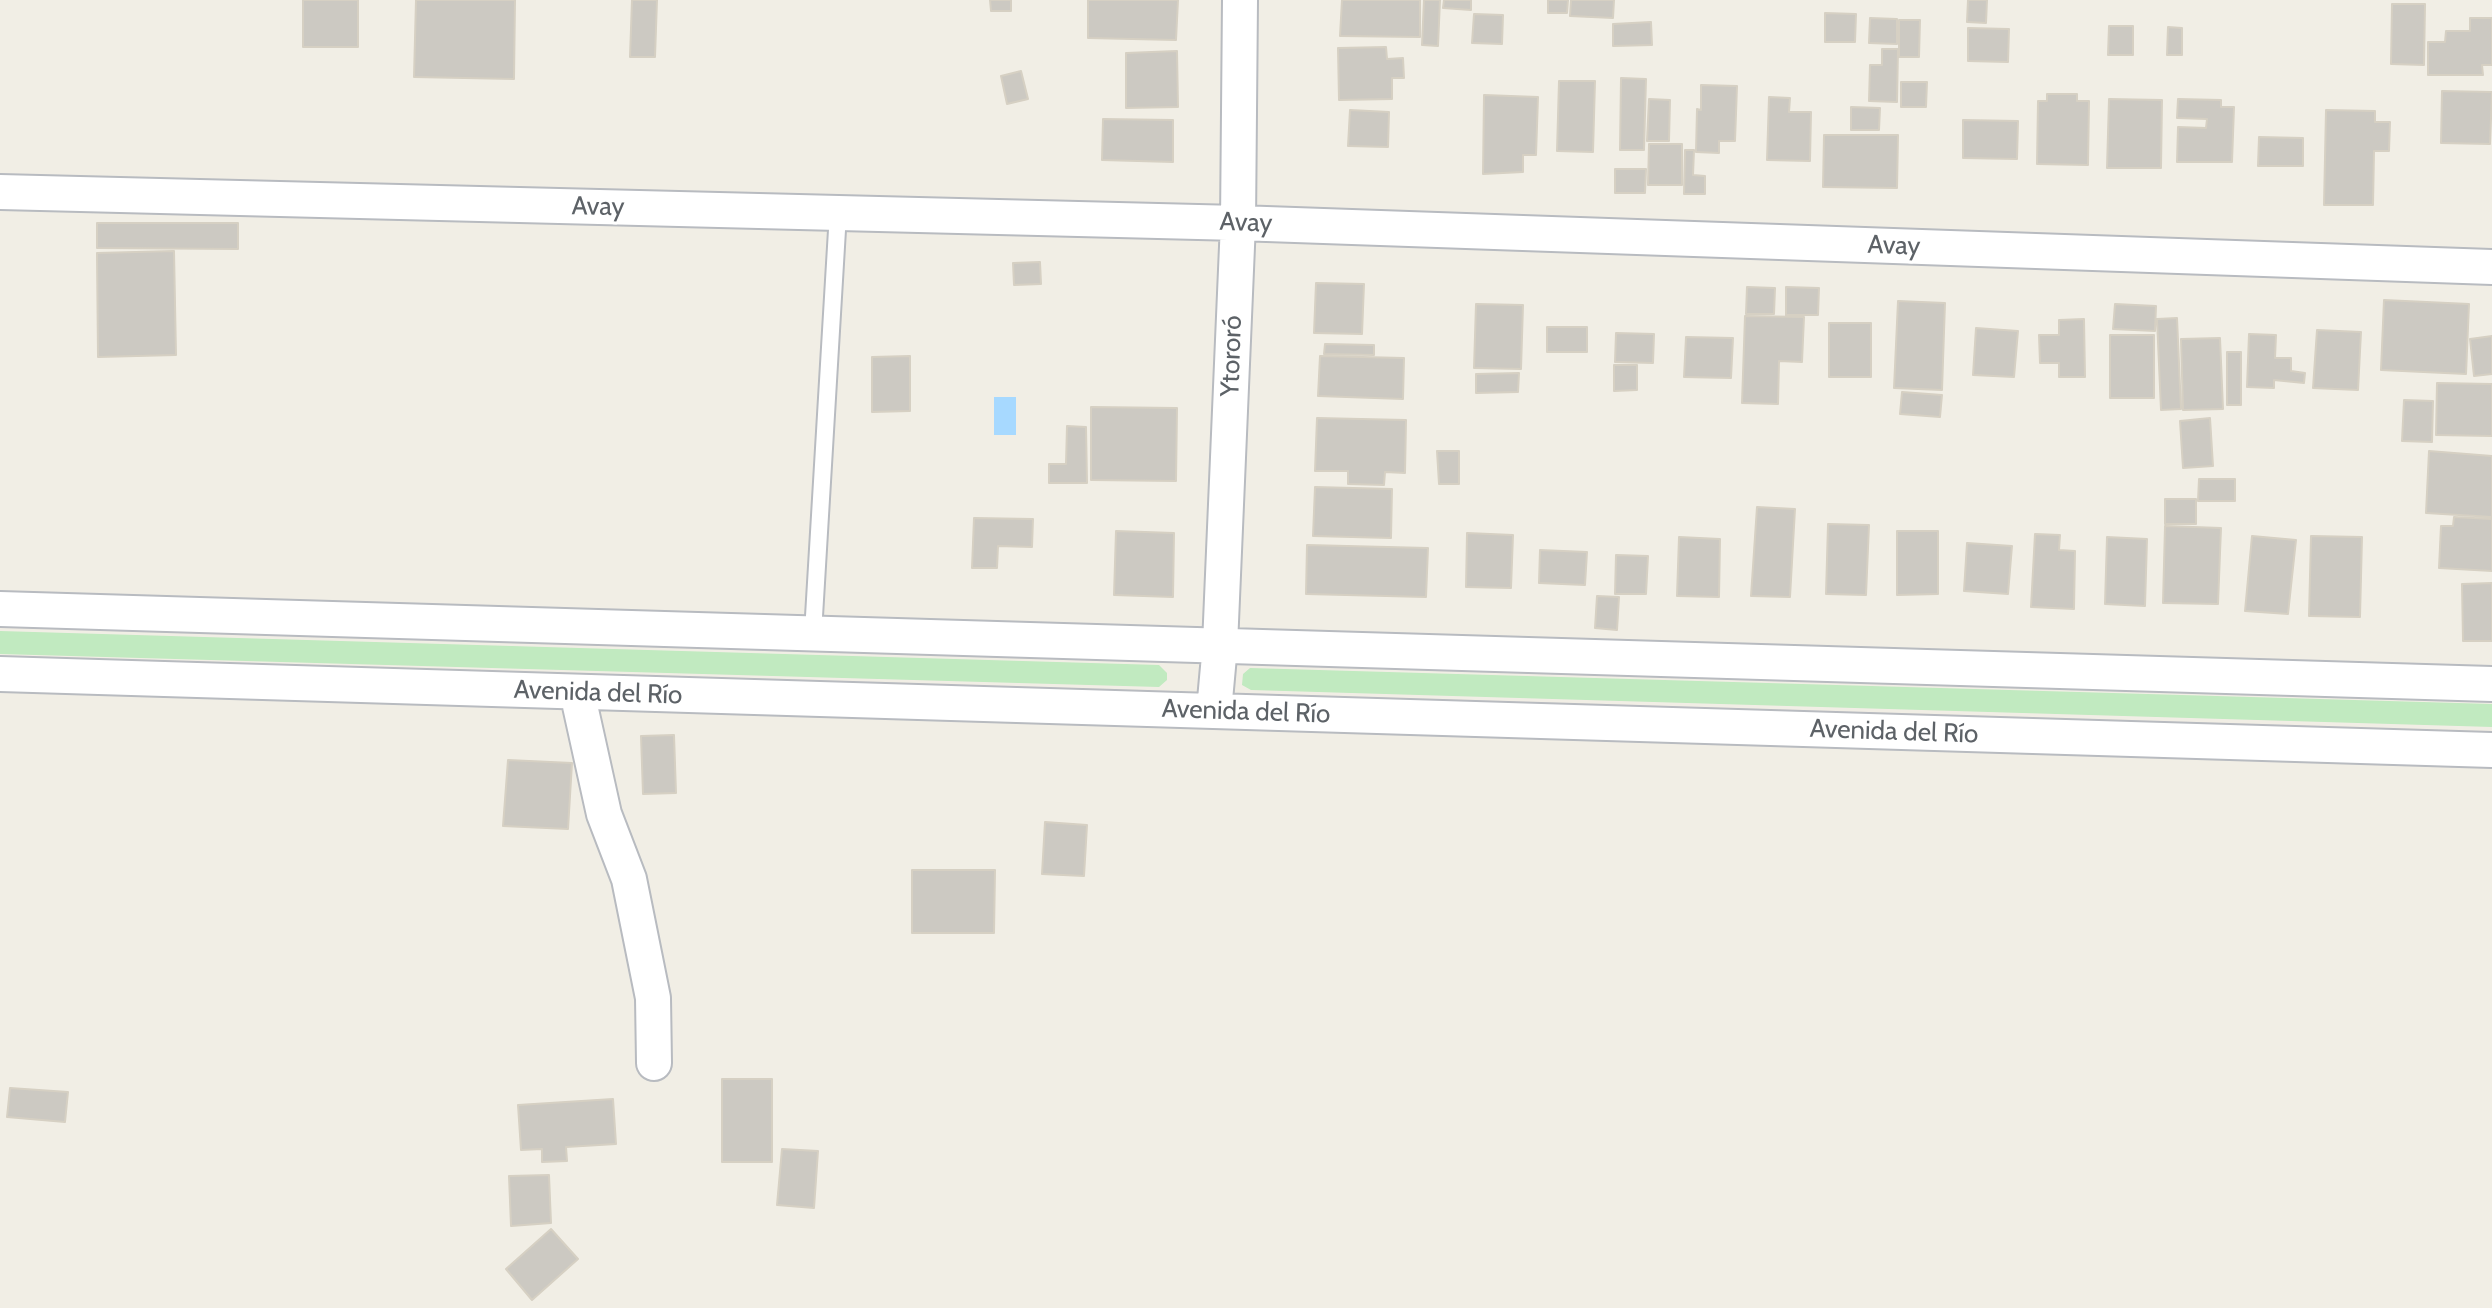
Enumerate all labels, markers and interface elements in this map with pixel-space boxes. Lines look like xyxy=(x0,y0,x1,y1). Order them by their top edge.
street label: Avay xyxy=(571,191,625,223)
street label: Avay xyxy=(1219,206,1273,240)
street label: Avay xyxy=(1867,229,1921,263)
street label: Ytororó xyxy=(1215,315,1249,397)
street label: Avenida del Río xyxy=(513,674,683,712)
street label: Avenida del Río xyxy=(1161,693,1331,731)
street label: Avenida del Río xyxy=(1809,713,1979,751)

